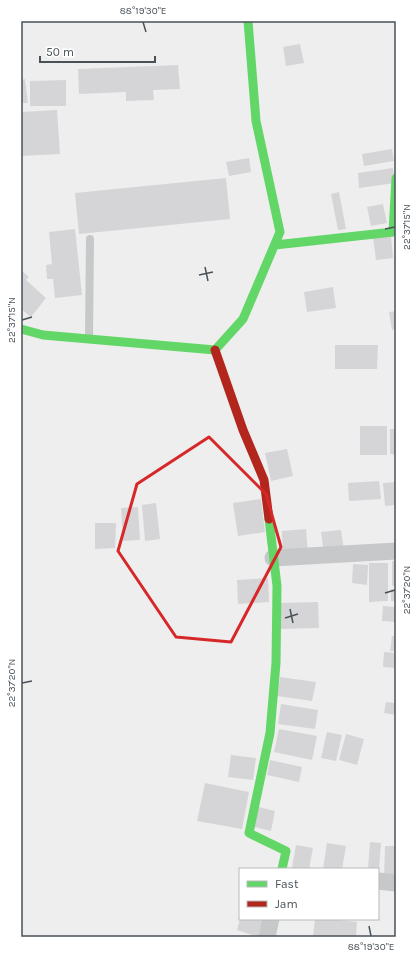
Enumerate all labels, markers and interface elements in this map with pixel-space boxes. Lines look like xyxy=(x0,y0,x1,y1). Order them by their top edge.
text: 88°19'30"E xyxy=(120,5,166,17)
scale bar xyxy=(40,38,155,64)
text: 50 m xyxy=(46,45,74,59)
text: 22°37'15"N xyxy=(401,204,413,250)
text: 22°37'15"N xyxy=(6,297,18,343)
text: 22°37'20"N xyxy=(401,566,413,614)
text: 22°37'20"N xyxy=(6,659,18,707)
legend xyxy=(239,868,379,920)
text: Fast xyxy=(275,877,299,891)
text: Jam xyxy=(275,897,298,911)
text: 88°19'30"E xyxy=(348,941,394,953)

